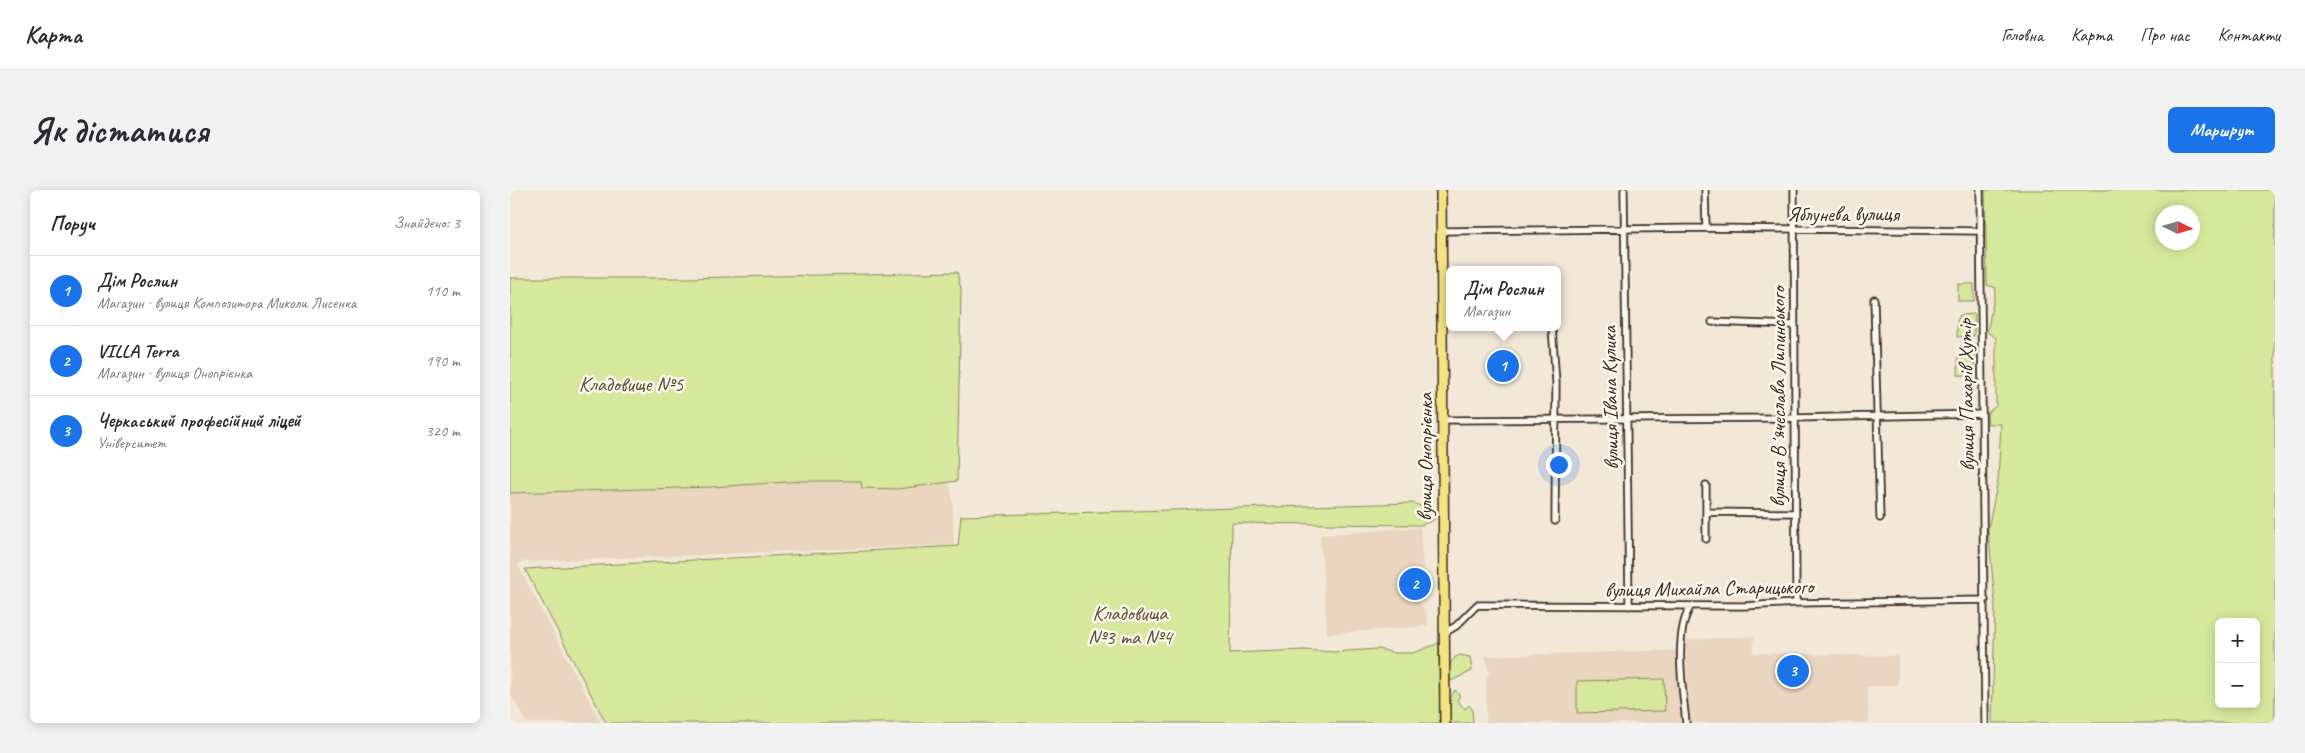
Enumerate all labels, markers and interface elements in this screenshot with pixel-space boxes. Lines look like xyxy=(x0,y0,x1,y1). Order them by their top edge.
text: Карта xyxy=(25,20,82,50)
text: Головна xyxy=(2001,24,2043,46)
text: Карта xyxy=(2071,24,2112,46)
text: Про нас xyxy=(2140,24,2190,46)
text: Контакти xyxy=(2218,24,2280,46)
button: Маршрут xyxy=(2168,107,2275,153)
text: Як дістатися xyxy=(30,108,208,153)
street label: Яблунева вулиця xyxy=(1787,201,1901,227)
north arrow xyxy=(2155,205,2200,250)
text: Поруч xyxy=(50,210,95,236)
text: Знайдено: 3 xyxy=(394,213,460,233)
popup xyxy=(1446,266,1561,331)
text: Дім Рослин xyxy=(97,269,177,293)
text: Дім Рослин xyxy=(1463,277,1544,301)
text: 1 xyxy=(62,281,70,301)
text: 110 m xyxy=(426,281,460,301)
street label: вулиця Вʼячеслава Липинського xyxy=(1765,284,1791,507)
text: Магазин · вулиця Композитора Миколи Лисенка xyxy=(97,293,356,313)
text: Магазин xyxy=(1463,301,1510,321)
street label: вулиця Пахарів Хутір xyxy=(1952,317,1980,472)
street label: вулиця Івана Кулика xyxy=(1596,324,1624,470)
text: VILLA Terra xyxy=(97,339,178,363)
pin: 1 xyxy=(1487,347,1519,385)
text: 2 xyxy=(62,351,70,371)
text: 190 m xyxy=(426,351,460,371)
text: Магазин · вулиця Онопрієнка xyxy=(97,363,252,383)
park label: Кладовище №5 xyxy=(579,371,685,397)
street label: вулиця Онопрієнка xyxy=(1412,391,1438,521)
text: Черкаський професійний ліцей xyxy=(97,409,301,433)
text: 3 xyxy=(62,421,70,441)
text: 320 m xyxy=(426,421,460,441)
text: Університет xyxy=(97,433,166,453)
your location xyxy=(1546,452,1572,478)
pin: 2 xyxy=(1399,565,1431,603)
street label: вулиця Михайла Старицького xyxy=(1604,573,1816,603)
park label: Кладовища №3 та №4 xyxy=(1088,600,1175,650)
map controls xyxy=(2215,618,2260,708)
button: + xyxy=(2215,618,2260,663)
pin: 3 xyxy=(1777,652,1809,690)
button: − xyxy=(2215,663,2260,708)

